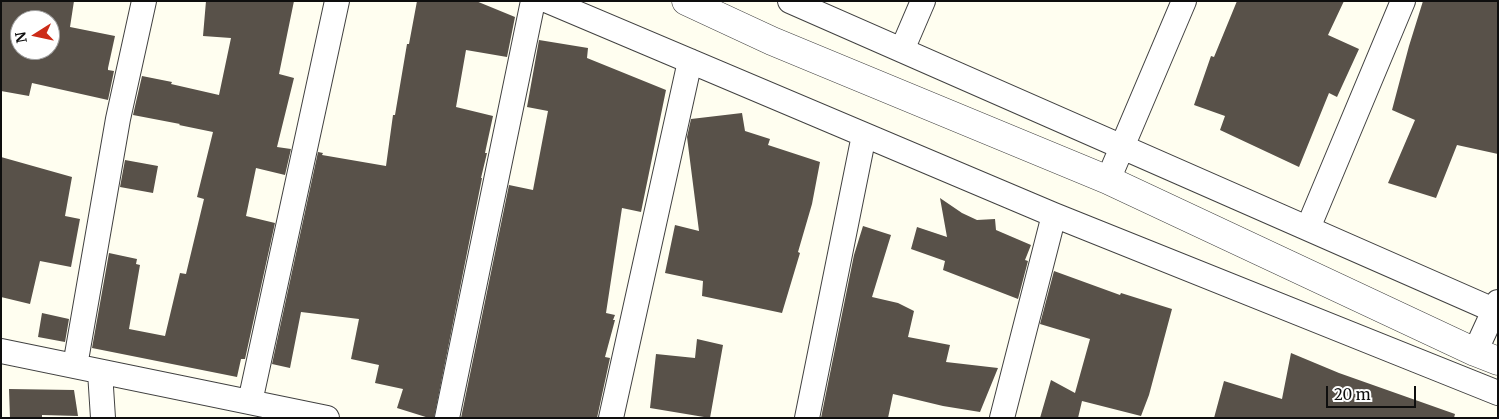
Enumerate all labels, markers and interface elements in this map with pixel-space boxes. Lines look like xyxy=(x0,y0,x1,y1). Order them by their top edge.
north arrow xyxy=(10,10,60,60)
text: N xyxy=(11,30,31,44)
scale bar xyxy=(1329,376,1419,408)
text: 20 m xyxy=(1334,385,1371,404)

